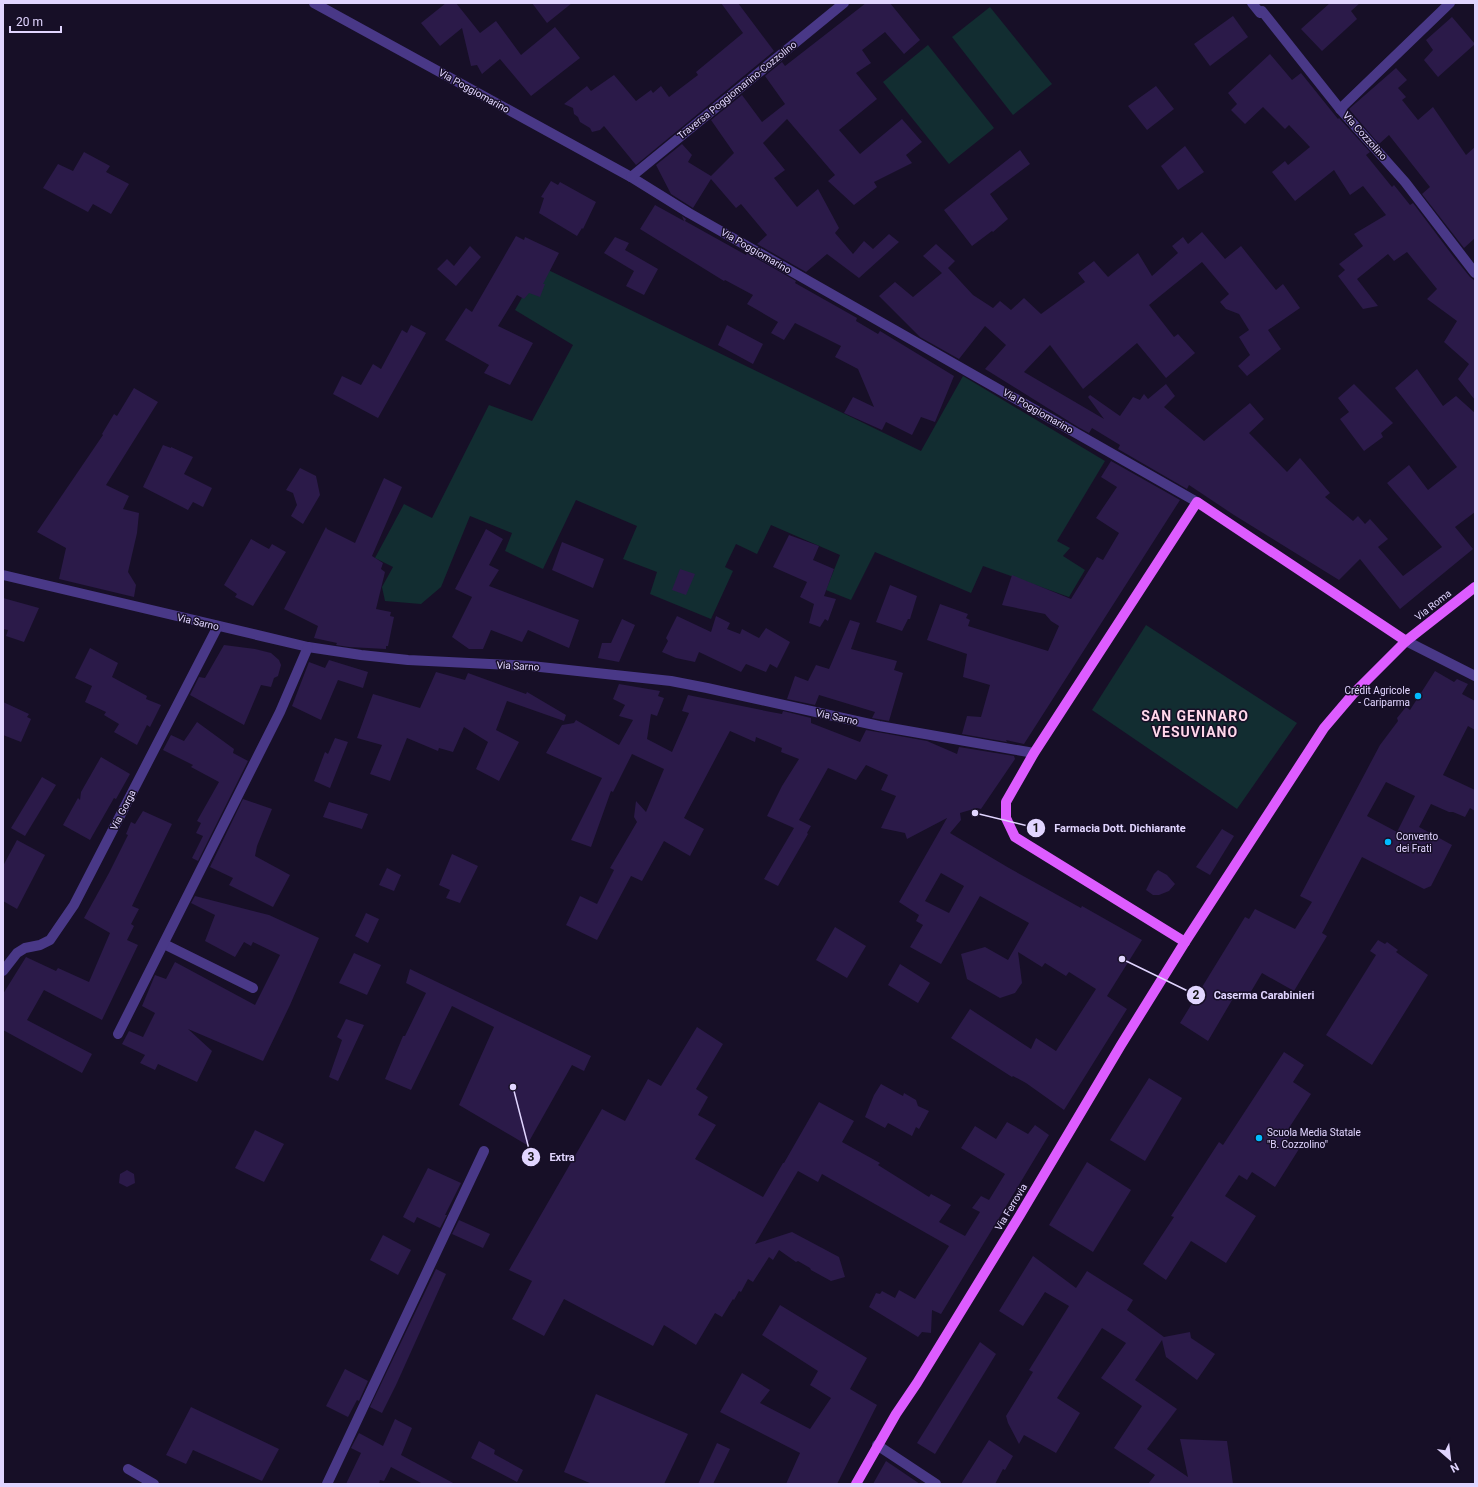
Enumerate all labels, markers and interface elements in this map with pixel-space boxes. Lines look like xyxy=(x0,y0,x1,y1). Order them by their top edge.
scale bar xyxy=(10,8,61,34)
text: 20 m xyxy=(16,15,43,29)
street label: Traversa Poggiomarino-Cozzolino xyxy=(675,38,799,141)
street label: Via Poggiomarino xyxy=(437,67,512,115)
street label: Via Cozzolino xyxy=(1341,110,1390,162)
street label: Via Poggiomarino xyxy=(719,226,793,276)
street label: Via Poggiomarino xyxy=(1001,386,1075,436)
street label: Via Roma xyxy=(1413,587,1453,623)
street label: Via Sarno xyxy=(176,612,220,632)
street label: Via Sarno xyxy=(496,659,540,673)
place label: Crédit Agricole - Cariparma xyxy=(1344,685,1410,708)
marker: Crédit Agricole - Cariparma xyxy=(1413,691,1423,701)
street label: Via Sarno xyxy=(815,707,859,727)
district label: SAN GENNARO VESUVIANO xyxy=(1141,708,1249,740)
street label: Via Gorga xyxy=(108,788,138,832)
callout: Farmacia Dott. Dichiarante xyxy=(1026,816,1193,839)
text: 1 xyxy=(1033,821,1039,835)
text: Farmacia Dott. Dichiarante xyxy=(1054,822,1186,835)
place label: Convento dei Frati xyxy=(1396,831,1439,854)
marker: Convento dei Frati xyxy=(1383,837,1393,847)
callout: Caserma Carabinieri xyxy=(1186,983,1322,1006)
text: 2 xyxy=(1193,988,1200,1002)
text: Caserma Carabinieri xyxy=(1214,989,1314,1002)
place label: Scuola Media Statale "B. Cozzolino" xyxy=(1267,1127,1361,1150)
marker: Scuola Media Statale "B. Cozzolino" xyxy=(1254,1133,1264,1143)
callout: Extra xyxy=(521,1146,583,1169)
text: 3 xyxy=(528,1150,535,1164)
text: Extra xyxy=(549,1151,575,1164)
street label: Via Ferrovia xyxy=(993,1182,1029,1232)
north arrow xyxy=(1430,1439,1470,1479)
text: N xyxy=(1448,1460,1461,1475)

